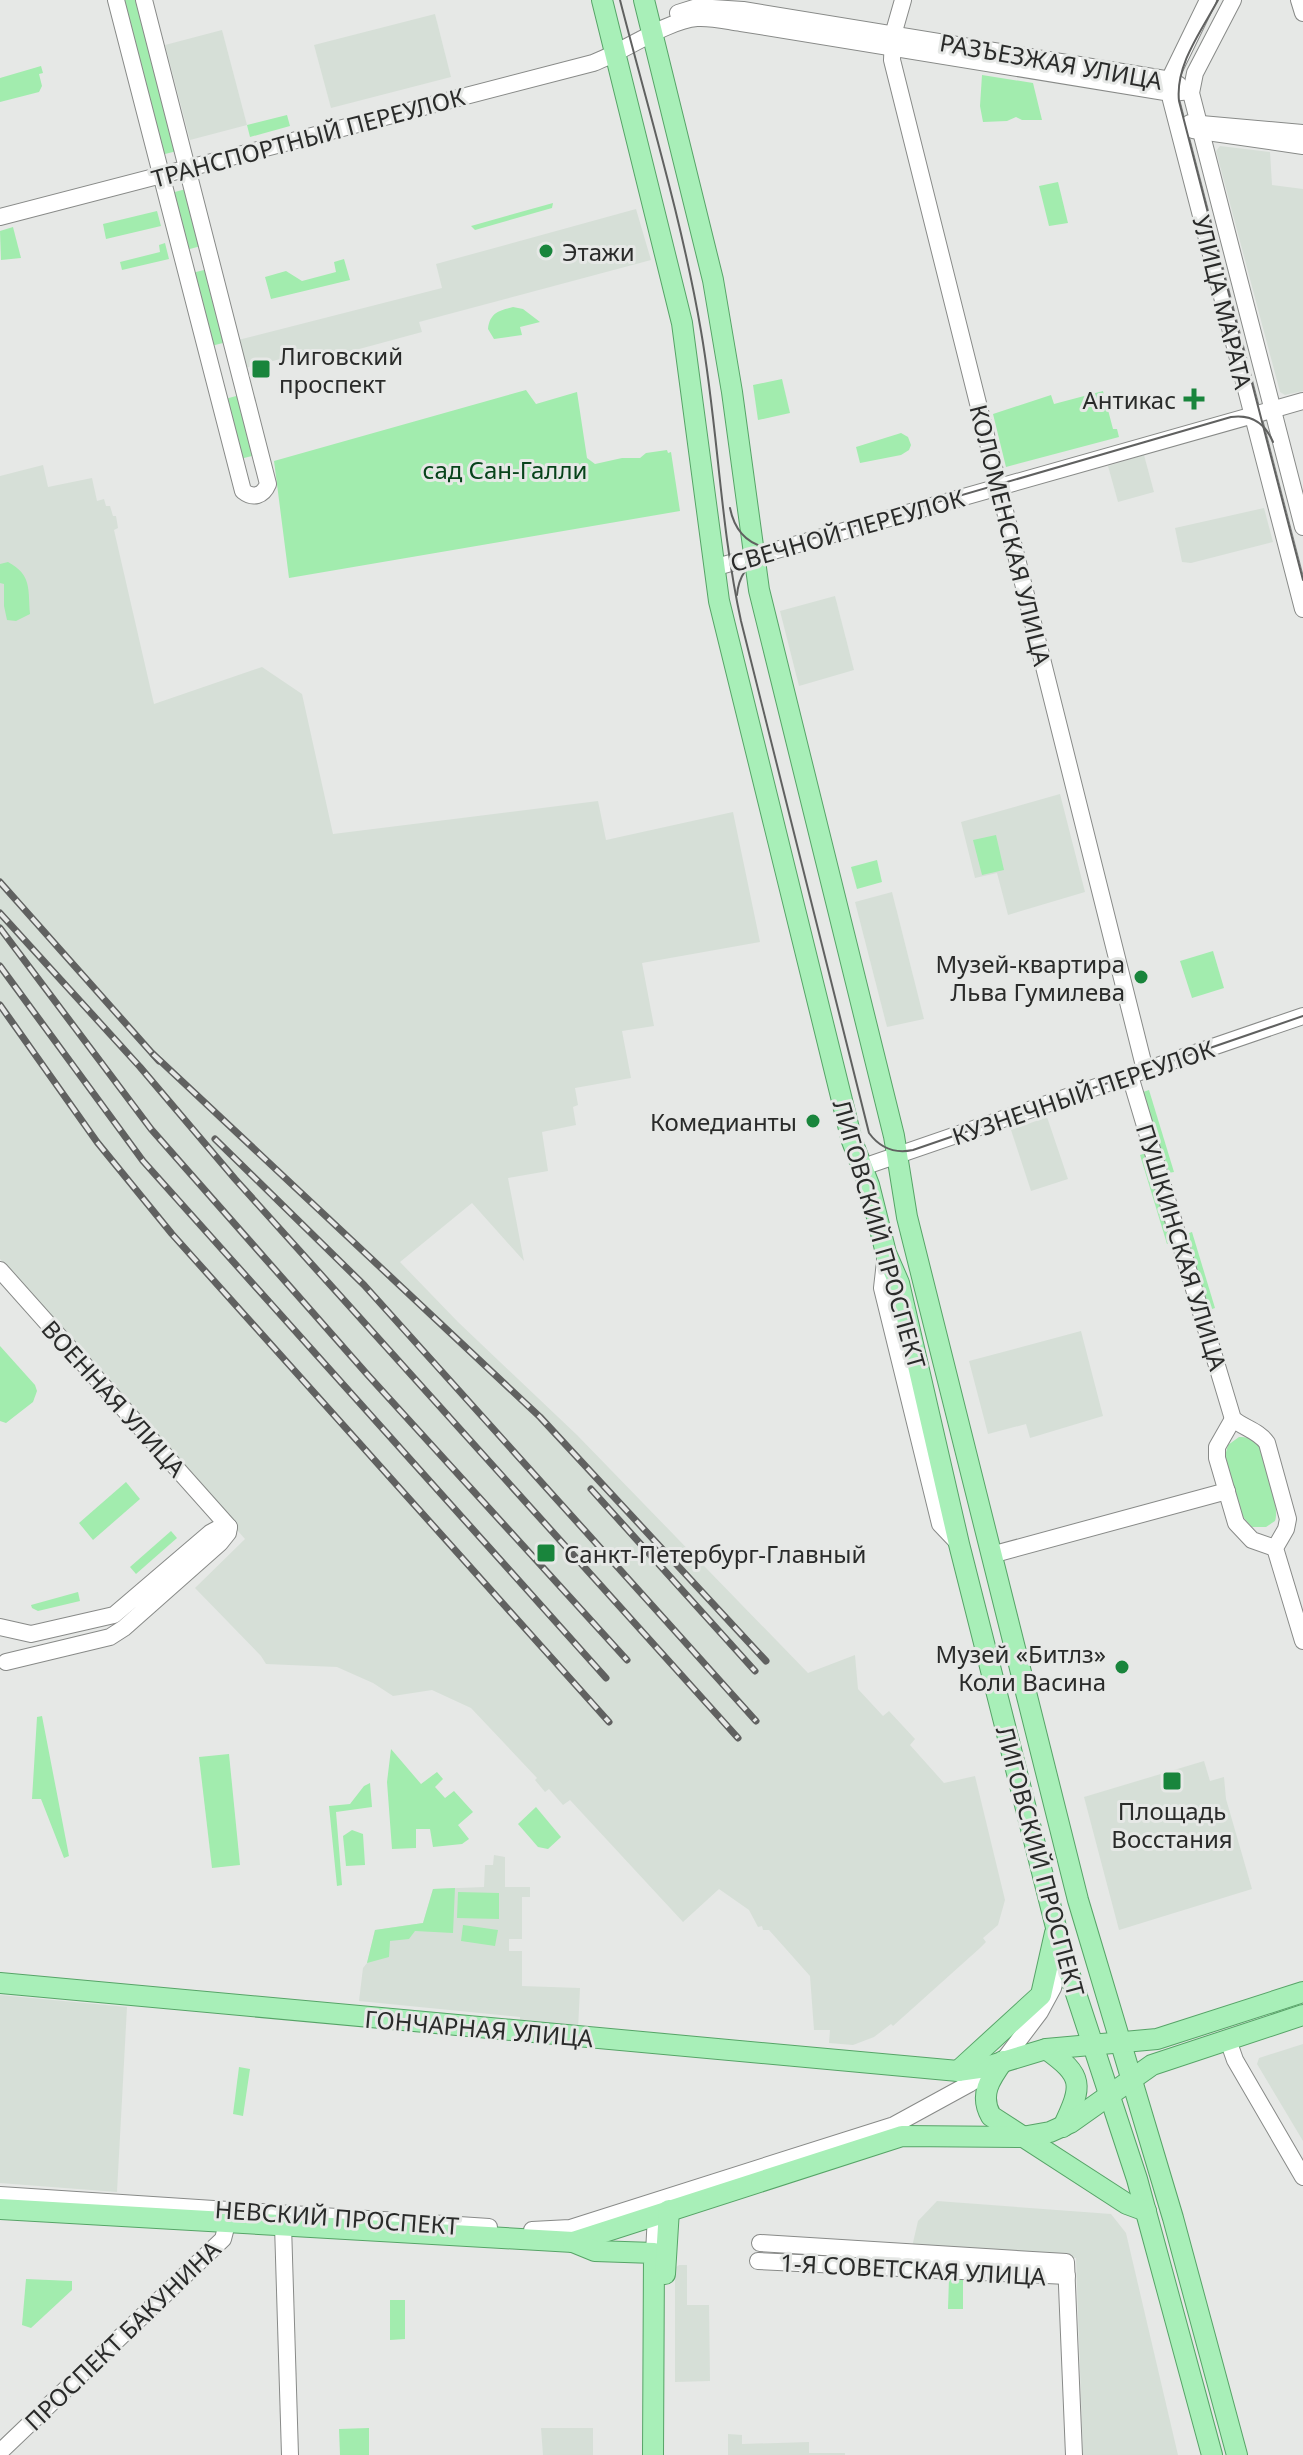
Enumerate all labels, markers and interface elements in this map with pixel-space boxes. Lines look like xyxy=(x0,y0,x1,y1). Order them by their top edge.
street label: РАЗЪЕЗЖАЯ УЛИЦА xyxy=(937,25,1165,97)
street label: ТРАНСПОРТНЫЙ ПЕРЕУЛОК xyxy=(148,79,468,195)
street label: УЛИЦА МАРАТА xyxy=(1185,212,1261,393)
place label: Этажи xyxy=(562,235,635,268)
marker: Этажи xyxy=(537,242,555,260)
place label: Лиговский проспект xyxy=(279,339,403,400)
marker: Лиговский проспект xyxy=(250,358,272,380)
place label: Антикас xyxy=(1082,383,1176,416)
marker: Антикас xyxy=(1183,388,1205,410)
street label: КОЛОМЕНСКАЯ УЛИЦА xyxy=(963,401,1060,670)
park label: сад Сан-Галли xyxy=(423,453,587,486)
street label: СВЕЧНОЙ ПЕРЕУЛОК xyxy=(726,481,968,579)
place label: Музей-квартира Льва Гумилева xyxy=(935,947,1125,1008)
marker: Музей-квартира Льва Гумилева xyxy=(1132,968,1150,986)
street label: КУЗНЕЧНЫЙ ПЕРЕУЛОК xyxy=(948,1032,1218,1152)
street label: ЛИГОВСКИЙ ПРОСПЕКТ xyxy=(826,1096,934,1373)
place label: Комедианты xyxy=(650,1105,797,1138)
marker: Комедианты xyxy=(804,1112,822,1130)
street label: ПУШКИНСКАЯ УЛИЦА xyxy=(1129,1120,1235,1375)
street label: ВОЕННАЯ УЛИЦА xyxy=(35,1313,194,1484)
place label: Санкт-Петербург-Главный xyxy=(564,1537,866,1570)
marker: Санкт-Петербург-Главный xyxy=(535,1542,557,1564)
place label: Музей «Битлз» Коли Васина xyxy=(936,1637,1106,1698)
marker: Музей «Битлз» Коли Васина xyxy=(1113,1658,1131,1676)
street label: ЛИГОВСКИЙ ПРОСПЕКТ xyxy=(989,1722,1093,2000)
marker: Площадь Восстания xyxy=(1161,1770,1183,1792)
place label: Площадь Восстания xyxy=(1111,1794,1233,1855)
street label: ГОНЧАРНАЯ УЛИЦА xyxy=(363,2002,595,2054)
street label: НЕВСКИЙ ПРОСПЕКТ xyxy=(214,2192,461,2242)
street label: ПРОСПЕКТ БАКУНИНА xyxy=(17,2232,228,2437)
street label: 1-Я СОВЕТСКАЯ УЛИЦА xyxy=(779,2246,1047,2292)

